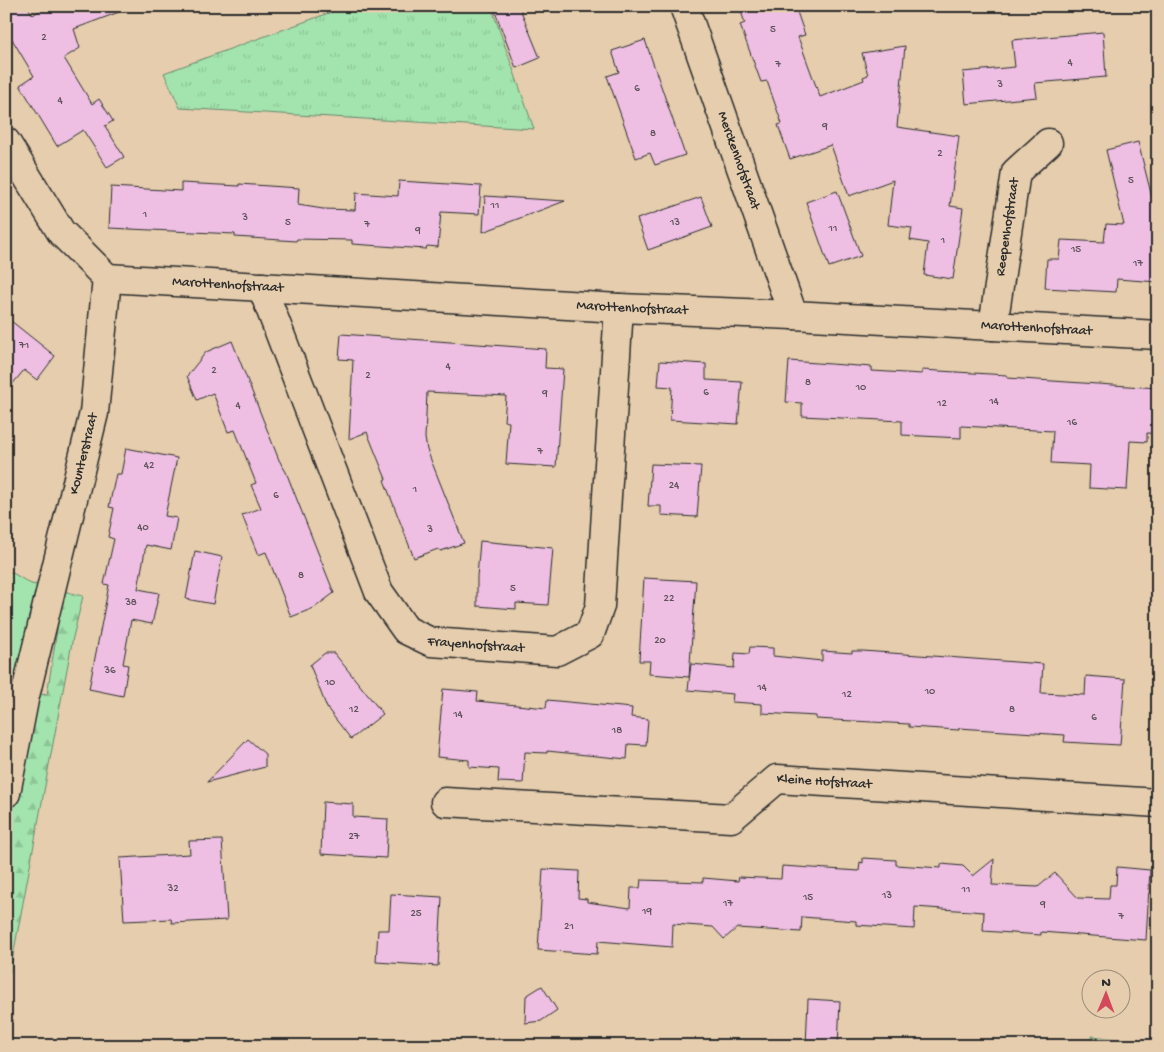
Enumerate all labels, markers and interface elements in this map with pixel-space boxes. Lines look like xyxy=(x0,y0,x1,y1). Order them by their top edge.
house number: 5 xyxy=(770,24,776,36)
house number: 2 xyxy=(41,32,47,44)
house number: 4 xyxy=(1067,57,1073,69)
house number: 7 xyxy=(774,59,781,71)
house number: 3 xyxy=(996,79,1003,91)
house number: 6 xyxy=(634,83,640,95)
house number: 4 xyxy=(57,95,63,107)
street label: Merckenhofstraat xyxy=(713,109,764,213)
house number: 9 xyxy=(821,121,828,133)
house number: 8 xyxy=(650,128,656,140)
house number: 2 xyxy=(937,148,943,160)
house number: 5 xyxy=(1128,175,1134,187)
street label: Reepenhofstraat xyxy=(992,176,1024,277)
house number: 11 xyxy=(490,200,499,212)
house number: 1 xyxy=(142,209,147,221)
house number: 3 xyxy=(241,212,248,224)
house number: 5 xyxy=(285,217,291,229)
house number: 13 xyxy=(669,217,680,229)
house number: 7 xyxy=(363,219,370,231)
house number: 11 xyxy=(828,223,837,235)
house number: 9 xyxy=(414,225,421,237)
house number: 1 xyxy=(940,235,945,247)
house number: 15 xyxy=(1070,244,1081,256)
house number: 17 xyxy=(1132,258,1143,270)
street label: Marottenhofstraat xyxy=(172,273,285,297)
street label: Marottenhofstraat xyxy=(576,297,689,319)
street label: Marottenhofstraat xyxy=(981,317,1094,340)
house number: 71 xyxy=(18,340,29,352)
house number: 4 xyxy=(445,361,451,373)
house number: 2 xyxy=(211,365,217,377)
house number: 2 xyxy=(365,370,371,382)
house number: 8 xyxy=(805,377,811,389)
house number: 10 xyxy=(855,382,866,394)
house number: 6 xyxy=(703,387,709,399)
house number: 9 xyxy=(541,388,548,400)
house number: 14 xyxy=(988,396,1000,408)
house number: 12 xyxy=(936,398,948,410)
house number: 4 xyxy=(235,400,241,412)
street label: Kounterstraat xyxy=(66,410,102,496)
house number: 16 xyxy=(1066,417,1077,429)
house number: 7 xyxy=(536,446,543,458)
house number: 42 xyxy=(144,460,155,472)
house number: 24 xyxy=(669,480,680,492)
house number: 1 xyxy=(412,484,417,496)
house number: 6 xyxy=(273,490,279,502)
house number: 40 xyxy=(137,522,149,534)
house number: 3 xyxy=(426,524,433,536)
house number: 8 xyxy=(298,570,304,582)
house number: 5 xyxy=(510,583,516,595)
house number: 22 xyxy=(664,593,675,605)
house number: 38 xyxy=(124,597,137,609)
street label: Frayenhofstraat xyxy=(426,633,526,657)
house number: 20 xyxy=(654,635,666,647)
house number: 36 xyxy=(103,665,116,677)
house number: 10 xyxy=(324,677,335,689)
house number: 14 xyxy=(756,682,768,694)
house number: 10 xyxy=(924,686,935,698)
house number: 12 xyxy=(841,689,853,701)
house number: 12 xyxy=(348,704,360,716)
house number: 8 xyxy=(1009,704,1015,716)
house number: 14 xyxy=(452,709,464,721)
house number: 6 xyxy=(1091,712,1097,724)
house number: 18 xyxy=(611,725,622,737)
street label: Kleine Hofstraat xyxy=(776,771,873,794)
house number: 27 xyxy=(348,831,360,843)
house number: 32 xyxy=(166,883,179,895)
house number: 11 xyxy=(961,884,970,896)
house number: 13 xyxy=(881,890,892,902)
house number: 15 xyxy=(802,892,813,904)
house number: 17 xyxy=(722,898,733,910)
house number: 9 xyxy=(1039,899,1046,911)
house number: 19 xyxy=(641,906,652,918)
house number: 25 xyxy=(410,908,422,920)
house number: 7 xyxy=(1117,911,1124,923)
house number: 21 xyxy=(564,921,574,933)
north arrow xyxy=(1082,970,1132,1020)
text: N xyxy=(1101,975,1111,992)

